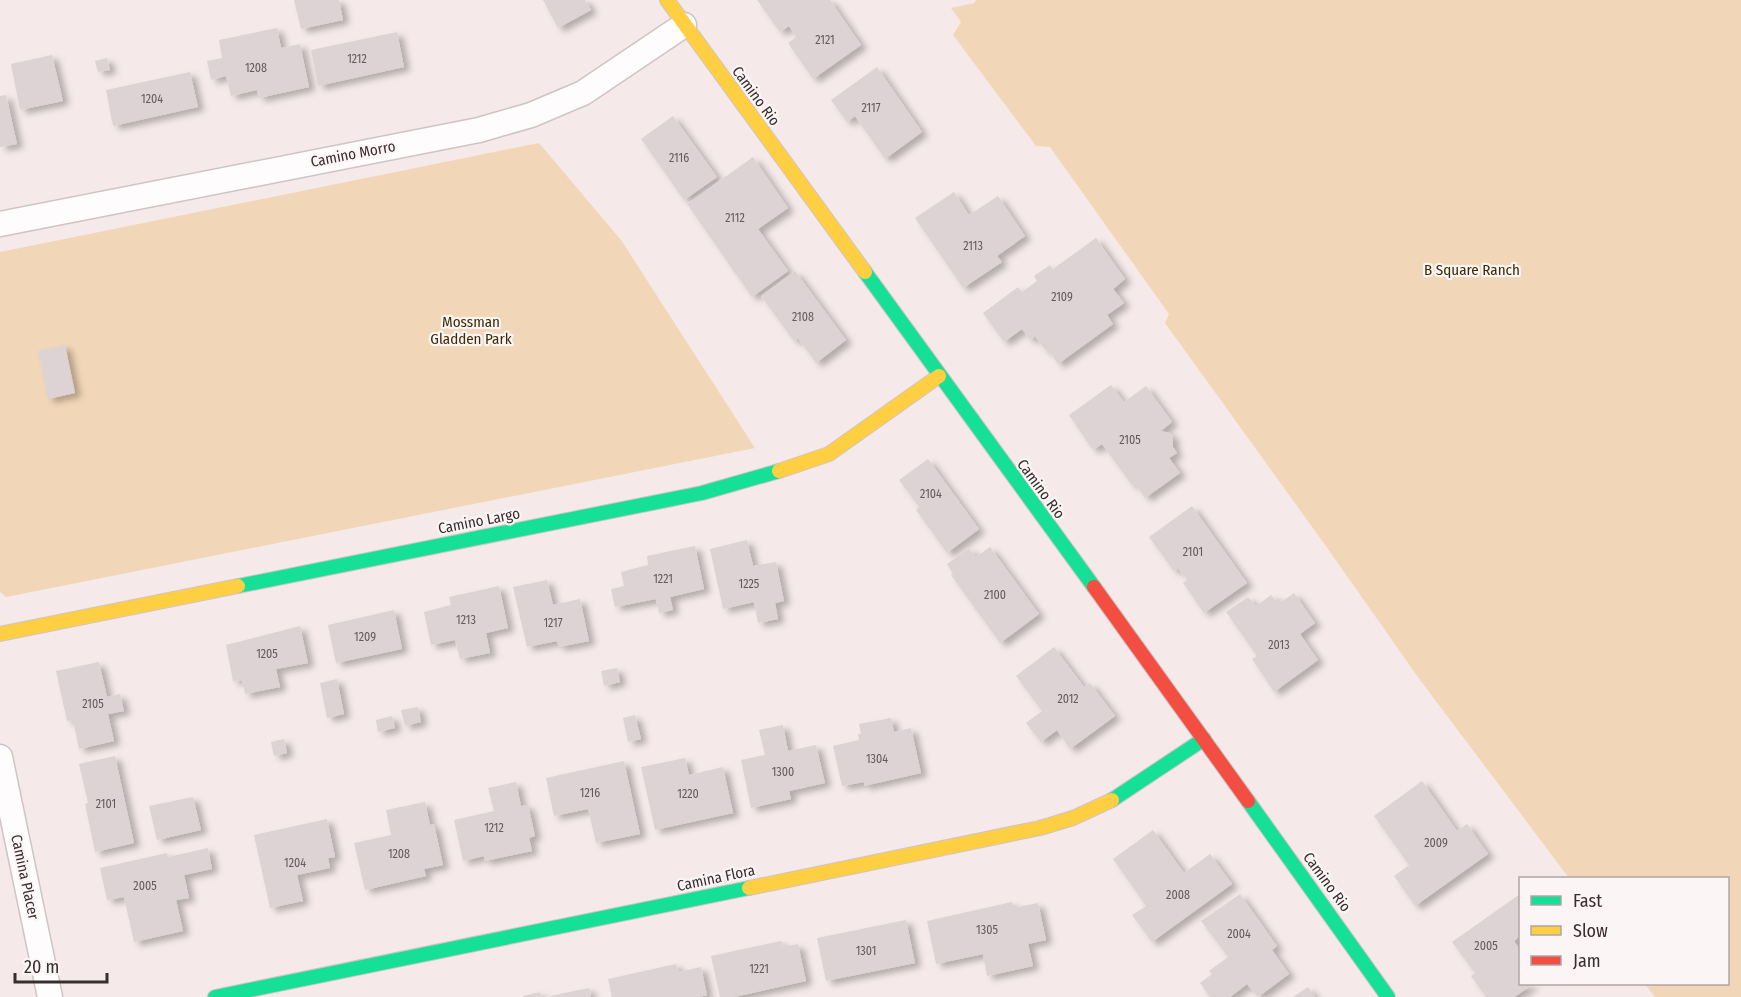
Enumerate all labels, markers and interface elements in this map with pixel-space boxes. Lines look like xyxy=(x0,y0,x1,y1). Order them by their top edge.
house number: 2121 xyxy=(815,33,835,47)
house number: 1212 xyxy=(347,52,367,66)
house number: 1208 xyxy=(245,61,267,75)
street label: Camino Rio xyxy=(728,63,784,129)
house number: 1204 xyxy=(141,92,163,106)
house number: 2117 xyxy=(861,101,881,115)
street label: Camino Morro xyxy=(309,137,397,171)
house number: 2116 xyxy=(669,151,689,165)
house number: 2112 xyxy=(725,211,745,225)
house number: 2113 xyxy=(963,239,983,253)
park label: B Square Ranch xyxy=(1424,261,1520,279)
house number: 2109 xyxy=(1051,290,1073,304)
house number: 2108 xyxy=(792,310,814,324)
park label: Mossman Gladden Park xyxy=(430,313,512,348)
house number: 2105 xyxy=(1119,433,1141,447)
street label: Camino Rio xyxy=(1013,456,1069,522)
house number: 2104 xyxy=(920,487,942,501)
street label: Camino Largo xyxy=(437,504,522,538)
house number: 2101 xyxy=(1183,545,1203,559)
house number: 1221 xyxy=(653,572,673,586)
house number: 1225 xyxy=(739,577,760,591)
house number: 2100 xyxy=(984,588,1006,602)
house number: 1213 xyxy=(456,613,476,627)
house number: 1217 xyxy=(543,616,563,630)
house number: 1209 xyxy=(354,630,376,644)
house number: 2013 xyxy=(1268,638,1290,652)
house number: 1205 xyxy=(256,647,278,661)
house number: 2012 xyxy=(1057,692,1079,706)
house number: 2105 xyxy=(82,697,104,711)
house number: 1304 xyxy=(866,752,888,766)
house number: 1300 xyxy=(772,765,794,779)
house number: 1216 xyxy=(580,786,600,800)
house number: 1220 xyxy=(677,787,699,801)
house number: 2101 xyxy=(96,797,116,811)
house number: 1212 xyxy=(484,821,504,835)
street label: Camina Placer xyxy=(7,833,43,922)
house number: 2009 xyxy=(1424,836,1448,850)
house number: 1208 xyxy=(388,847,410,861)
street label: Camino Rio xyxy=(1299,849,1355,915)
house number: 1204 xyxy=(284,856,306,870)
street label: Camina Flora xyxy=(675,861,757,895)
legend xyxy=(1519,877,1729,985)
house number: 2005 xyxy=(133,879,157,893)
house number: 2008 xyxy=(1166,888,1190,902)
text: Fast xyxy=(1573,890,1602,912)
text: Slow xyxy=(1573,920,1608,942)
house number: 1305 xyxy=(976,923,998,937)
house number: 2004 xyxy=(1227,927,1251,941)
house number: 2005 xyxy=(1474,939,1498,953)
house number: 1301 xyxy=(856,944,876,958)
scale bar xyxy=(15,946,106,984)
text: Jam xyxy=(1573,950,1601,972)
text: 20 m xyxy=(24,956,59,978)
house number: 1221 xyxy=(749,962,769,976)

